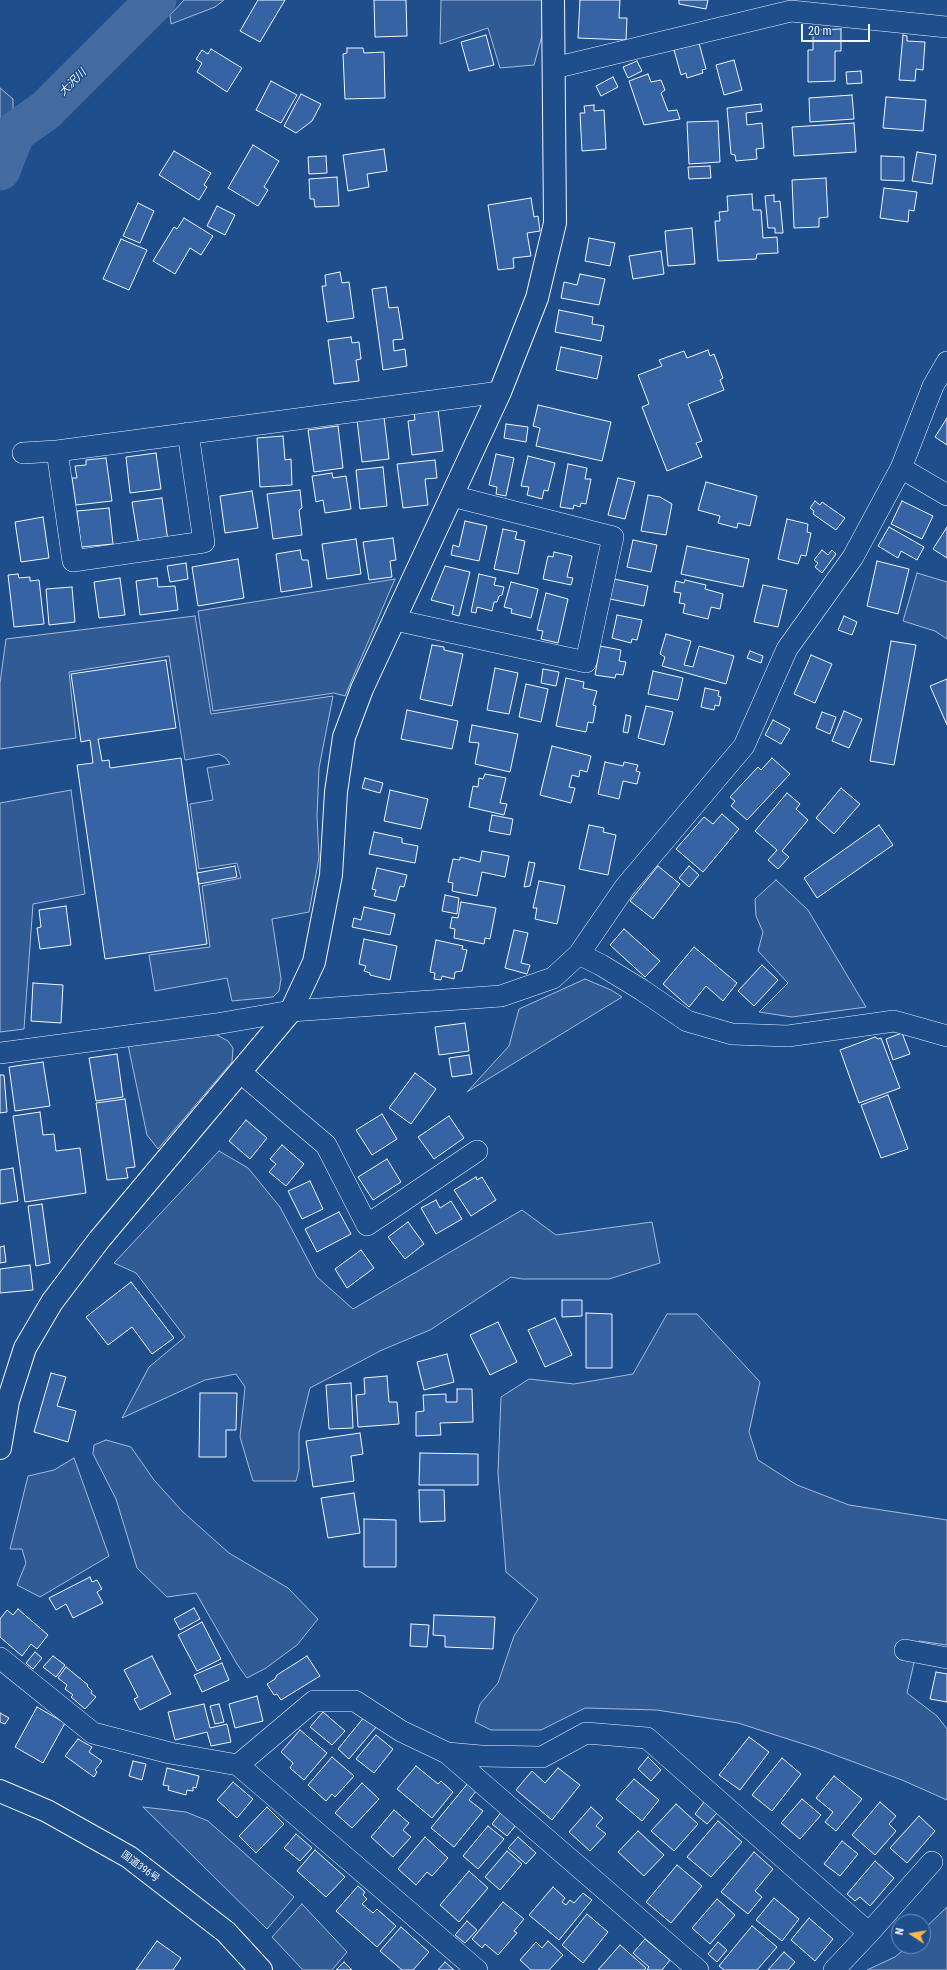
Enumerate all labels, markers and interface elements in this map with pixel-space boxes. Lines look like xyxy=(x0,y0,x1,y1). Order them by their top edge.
scale bar xyxy=(803,16,872,42)
text: 20 m xyxy=(808,24,832,38)
water label: 大沢川 xyxy=(57,67,89,99)
street label: 国道396号 xyxy=(118,1849,162,1885)
north arrow xyxy=(891,1914,931,1954)
text: N xyxy=(893,1927,907,1936)

